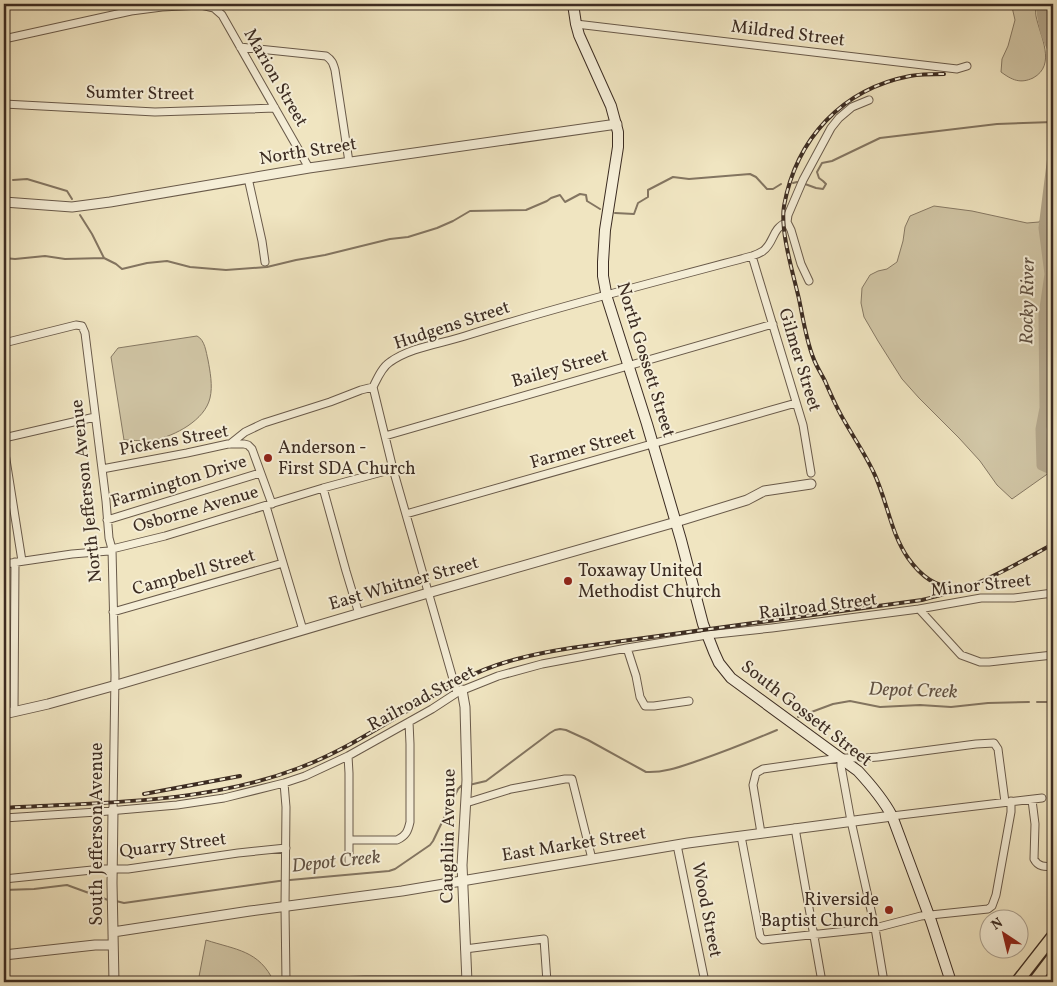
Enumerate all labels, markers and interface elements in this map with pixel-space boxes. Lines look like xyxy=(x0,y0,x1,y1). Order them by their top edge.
street label: Mildred Street xyxy=(730,15,846,53)
street label: Marion Street xyxy=(237,24,313,132)
street label: Sumter Street xyxy=(85,81,195,107)
street label: North Street xyxy=(257,132,359,172)
water label: Rocky River xyxy=(1014,256,1042,345)
street label: North Gossett Street xyxy=(610,279,680,441)
street label: Hudgens Street xyxy=(391,295,513,357)
street label: Gilmer Street xyxy=(771,305,827,415)
street label: Bailey Street xyxy=(509,343,611,395)
street label: North Jefferson Avenue xyxy=(65,398,109,584)
street label: Pickens Street xyxy=(117,419,231,463)
street label: Farmer Street xyxy=(527,422,639,476)
place label: Anderson - First SDA Church xyxy=(278,436,416,482)
street label: Farmington Drive xyxy=(108,449,250,515)
marker: Anderson - First SDA Church xyxy=(262,452,274,464)
street label: Osborne Avenue xyxy=(130,480,262,540)
street label: Campbell Street xyxy=(130,544,258,602)
street label: East Whitner Street xyxy=(326,551,482,617)
place label: Toxaway United Methodist Church xyxy=(578,559,722,605)
street label: Minor Street xyxy=(930,568,1032,604)
marker: Toxaway United Methodist Church xyxy=(562,575,574,587)
street label: Railroad Street xyxy=(757,587,879,627)
street label: South Gossett Street xyxy=(735,655,877,773)
street label: Railroad Street xyxy=(364,660,480,738)
water label: Depot Creek xyxy=(868,676,958,706)
street label: South Jefferson Avenue xyxy=(85,742,110,926)
street label: Caughlin Avenue xyxy=(435,768,463,904)
street label: East Market Street xyxy=(500,821,648,869)
street label: Quarry Street xyxy=(118,827,228,865)
water label: Depot Creek xyxy=(290,844,382,880)
street label: Wood Street xyxy=(685,860,727,960)
place label: Riverside Baptist Church xyxy=(761,888,879,934)
marker: Riverside Baptist Church xyxy=(883,904,895,916)
north arrow xyxy=(980,908,1030,958)
text: N xyxy=(988,914,1007,935)

